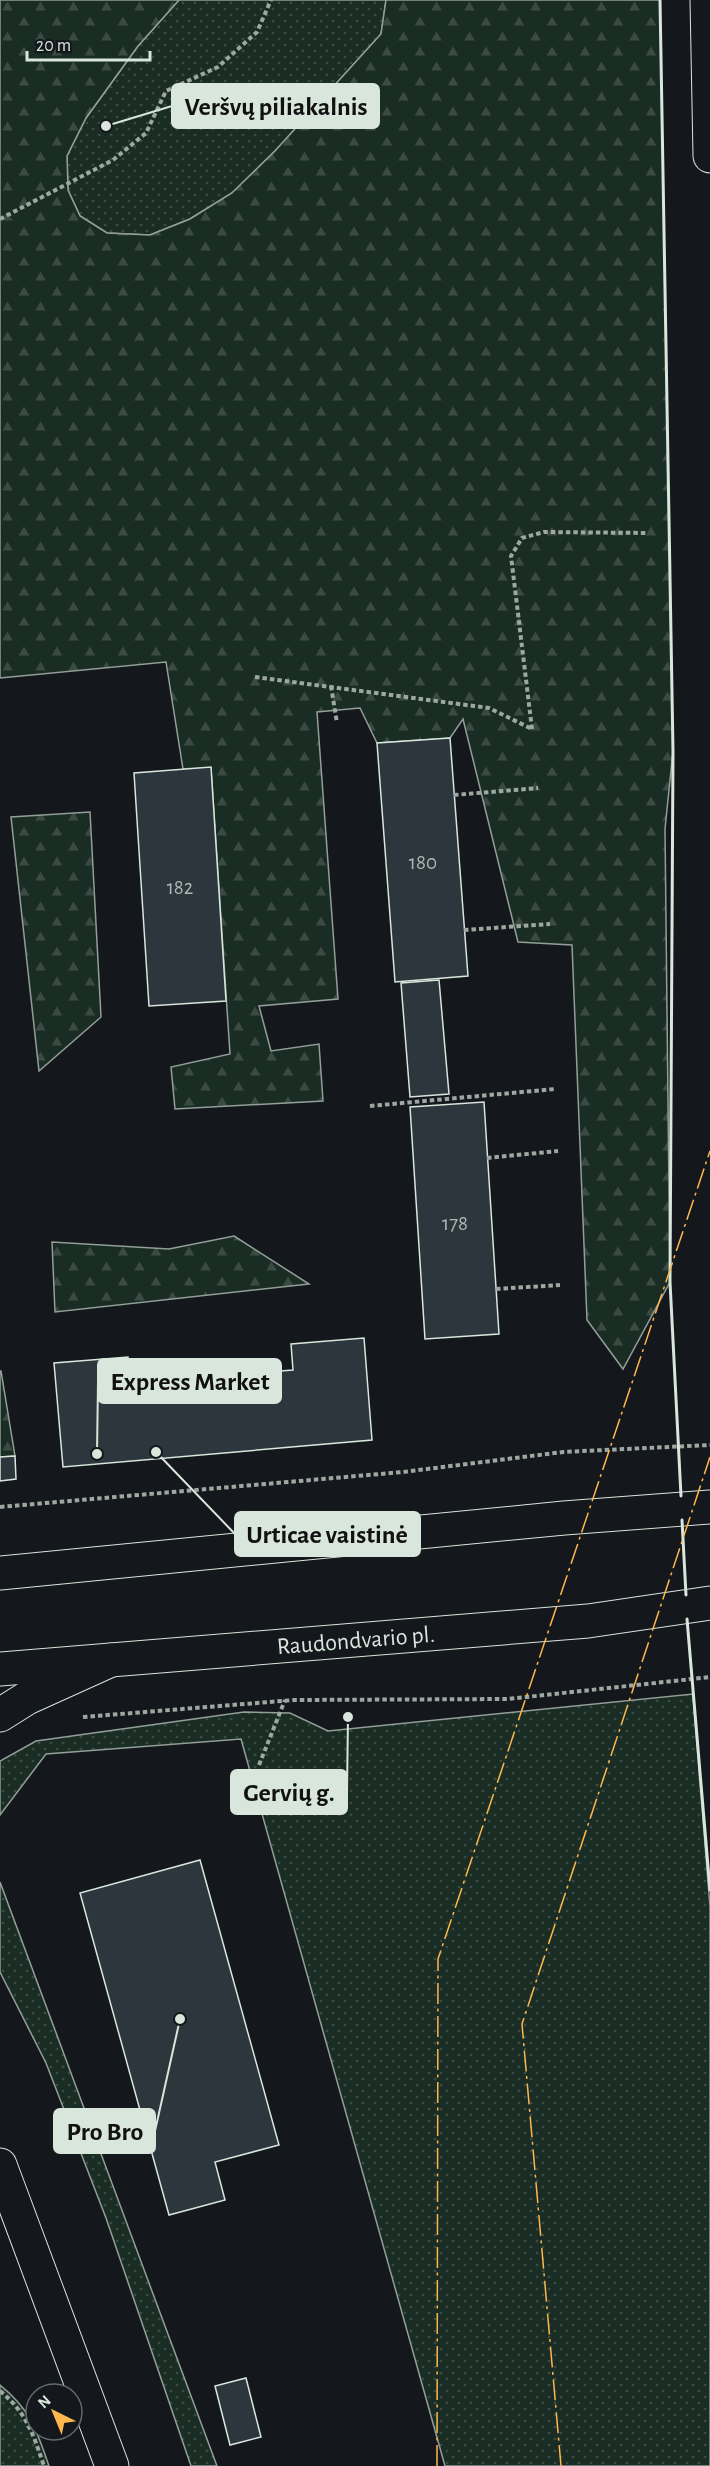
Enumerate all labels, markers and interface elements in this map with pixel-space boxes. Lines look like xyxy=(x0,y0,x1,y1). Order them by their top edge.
scale bar xyxy=(27,24,150,62)
text: 20 m xyxy=(36,37,71,55)
callout: Veršvų piliakalnis xyxy=(172,84,379,128)
text: Veršvų piliakalnis xyxy=(184,94,368,120)
house number: 180 xyxy=(409,852,437,873)
house number: 182 xyxy=(167,877,193,898)
house number: 178 xyxy=(442,1213,468,1234)
callout: Express Market xyxy=(98,1359,281,1403)
text: Express Market xyxy=(111,1369,270,1395)
callout: Urticae vaistinė xyxy=(235,1512,420,1556)
text: Urticae vaistinė xyxy=(246,1522,408,1548)
street label: Raudondvario pl. xyxy=(276,1623,436,1659)
callout: Gervių g. xyxy=(231,1770,347,1814)
text: Gervių g. xyxy=(243,1780,335,1806)
callout: Pro Bro xyxy=(54,2109,155,2153)
text: Pro Bro xyxy=(67,2119,144,2145)
north arrow xyxy=(24,2382,84,2442)
text: N xyxy=(35,2392,54,2411)

